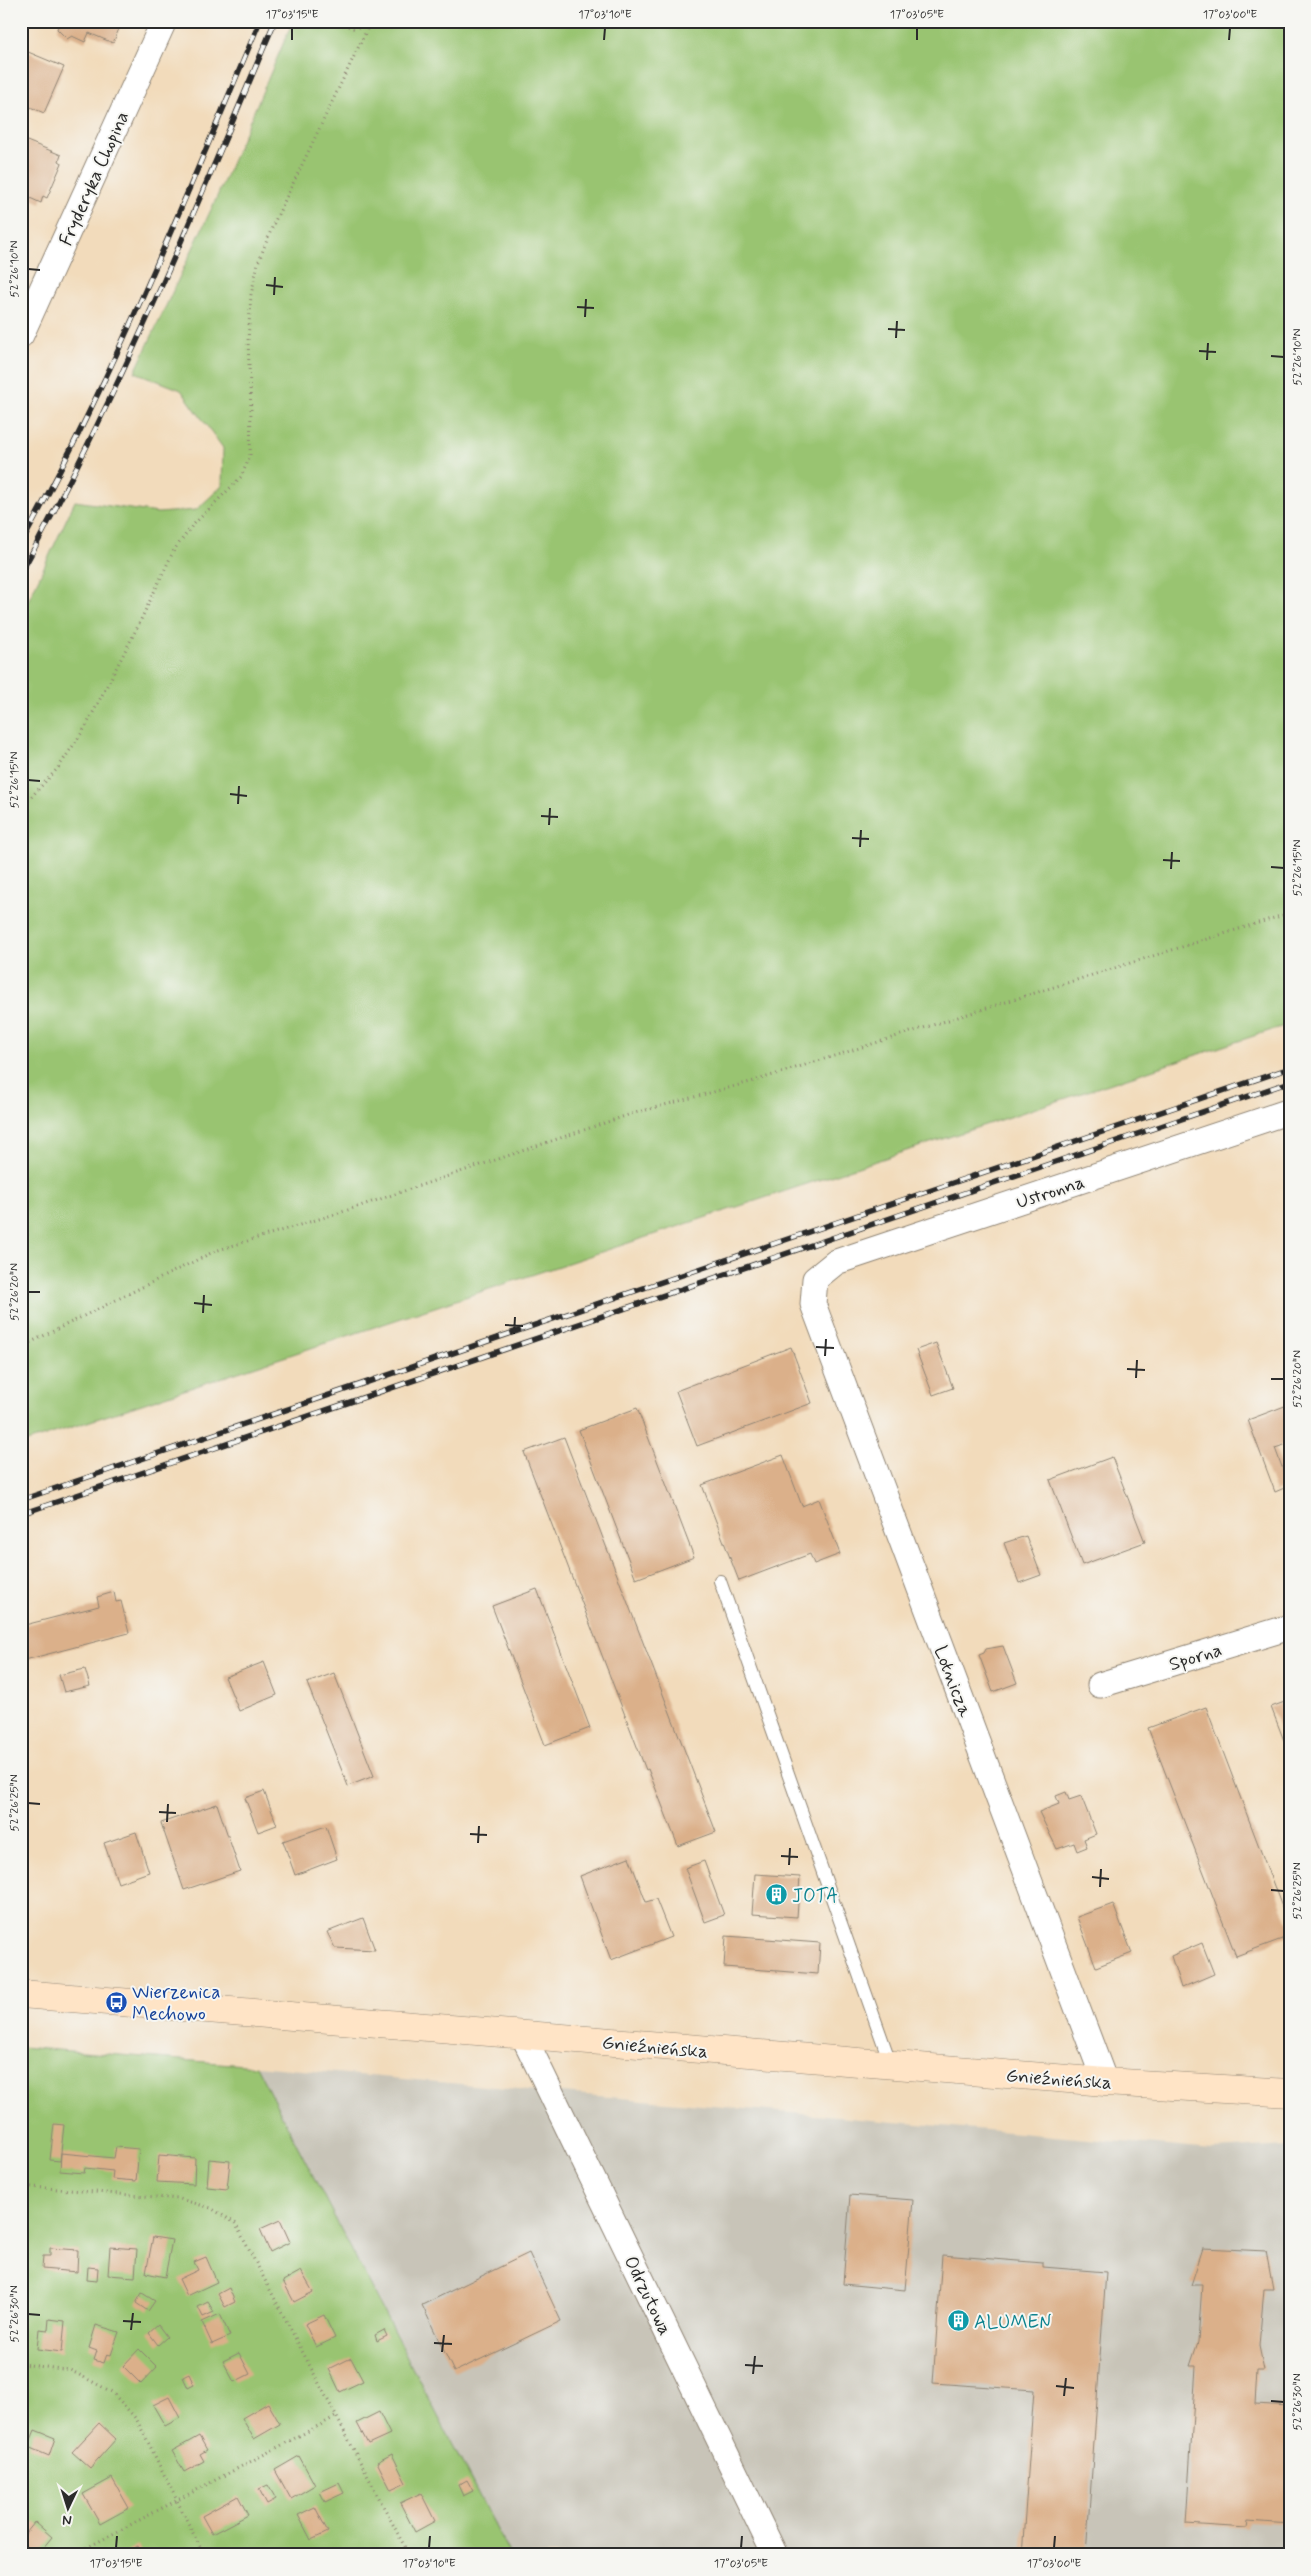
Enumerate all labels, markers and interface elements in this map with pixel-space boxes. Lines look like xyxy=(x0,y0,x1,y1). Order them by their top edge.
text: 17°03'15"E xyxy=(266,7,318,23)
text: 17°03'10"E xyxy=(578,7,632,23)
text: 17°03'05"E xyxy=(890,7,944,23)
text: 17°03'00"E xyxy=(1203,7,1257,23)
street label: Fryderyka Chopina xyxy=(54,107,135,250)
text: 52°26'10"N xyxy=(7,240,23,298)
text: 52°26'10"N xyxy=(1290,328,1306,386)
text: 52°26'15"N xyxy=(7,752,23,808)
text: 52°26'15"N xyxy=(1290,840,1306,896)
street label: Ustronna xyxy=(1013,1170,1088,1215)
text: 52°26'20"N xyxy=(7,1263,23,1321)
text: 52°26'20"N xyxy=(1290,1350,1306,1408)
street label: Sporna xyxy=(1166,1638,1225,1677)
street label: Lotnicza xyxy=(928,1642,978,1721)
text: 52°26'25"N xyxy=(7,1774,23,1832)
text: 52°26'25"N xyxy=(1290,1862,1306,1920)
building icon: JOTA xyxy=(764,1883,788,1907)
place label: JOTA xyxy=(792,1884,838,1909)
place label: Wierzenica Mechowo xyxy=(132,1980,220,2027)
bus stop icon: Wierzenica Mechowo xyxy=(104,1990,128,2014)
street label: Gnieźnieńska xyxy=(601,2030,709,2065)
street label: Gnieźnieńska xyxy=(1005,2063,1113,2096)
street label: Odrzutowa xyxy=(618,2252,678,2339)
text: 52°26'30"N xyxy=(7,2285,23,2343)
building icon: ALUMEN xyxy=(946,2309,970,2333)
place label: ALUMEN xyxy=(974,2310,1051,2335)
text: 52°26'30"N xyxy=(1290,2373,1306,2431)
north arrow xyxy=(42,2484,92,2534)
text: N xyxy=(62,2511,72,2529)
text: 17°03'15"E xyxy=(90,2556,142,2572)
text: 17°03'10"E xyxy=(402,2556,456,2572)
text: 17°03'05"E xyxy=(714,2556,768,2572)
text: 17°03'00"E xyxy=(1027,2556,1081,2572)

